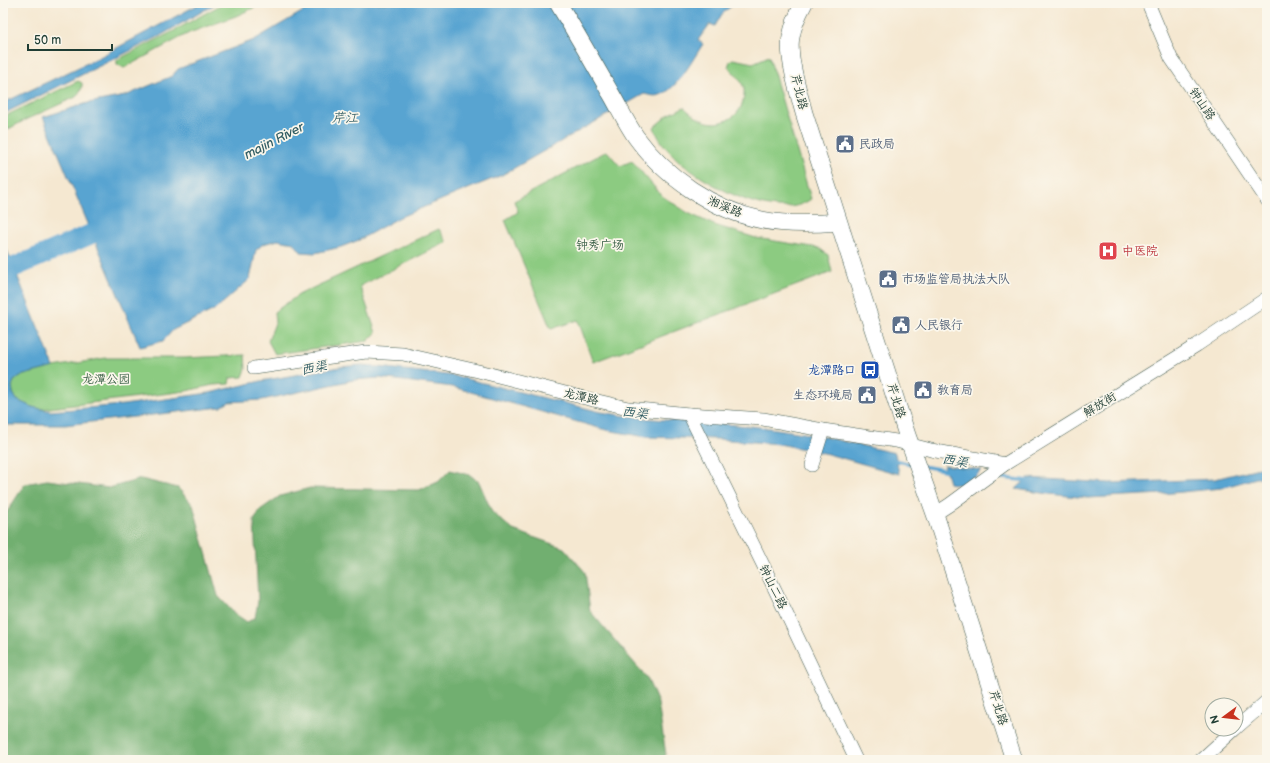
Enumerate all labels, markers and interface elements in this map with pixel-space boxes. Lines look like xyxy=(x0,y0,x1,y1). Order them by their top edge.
scale bar xyxy=(28,26,112,52)
text: 50 m xyxy=(34,33,61,48)
street label: 芹北路 xyxy=(787,73,811,111)
street label: 钟山路 xyxy=(1186,85,1218,123)
water label: 芹江 xyxy=(332,110,359,126)
water label: majin River xyxy=(241,119,308,163)
public building icon: 民政局 xyxy=(834,133,856,155)
place label: 民政局 xyxy=(859,137,895,152)
street label: 湘溪路 xyxy=(705,193,745,221)
park label: 钟秀广场 xyxy=(576,238,624,253)
hospital icon: 中医院 xyxy=(1097,240,1119,262)
place label: 中医院 xyxy=(1122,244,1158,259)
public building icon: 市场监管局执法大队 xyxy=(877,268,899,290)
place label: 市场监管局执法大队 xyxy=(902,272,1010,287)
public building icon: 人民银行 xyxy=(890,314,912,336)
place label: 人民银行 xyxy=(915,318,963,333)
water label: 西渠 xyxy=(300,357,329,378)
bus stop icon: 龙潭路口 xyxy=(859,359,881,381)
place label: 龙潭路口 xyxy=(808,363,856,378)
park label: 龙潭公园 xyxy=(82,372,130,387)
public building icon: 教育局 xyxy=(912,379,934,401)
street label: 芹北路 xyxy=(884,382,908,420)
place label: 教育局 xyxy=(937,383,973,398)
public building icon: 生态环境局 xyxy=(856,384,878,406)
street label: 龙潭路 xyxy=(562,386,600,408)
place label: 生态环境局 xyxy=(793,388,853,403)
street label: 解放街 xyxy=(1081,389,1119,421)
water label: 西渠 xyxy=(621,403,650,423)
water label: 西渠 xyxy=(941,451,970,471)
street label: 钟山二路 xyxy=(756,562,790,612)
street label: 芹北路 xyxy=(986,689,1010,727)
north arrow xyxy=(1204,697,1244,737)
text: N xyxy=(1207,714,1222,725)

